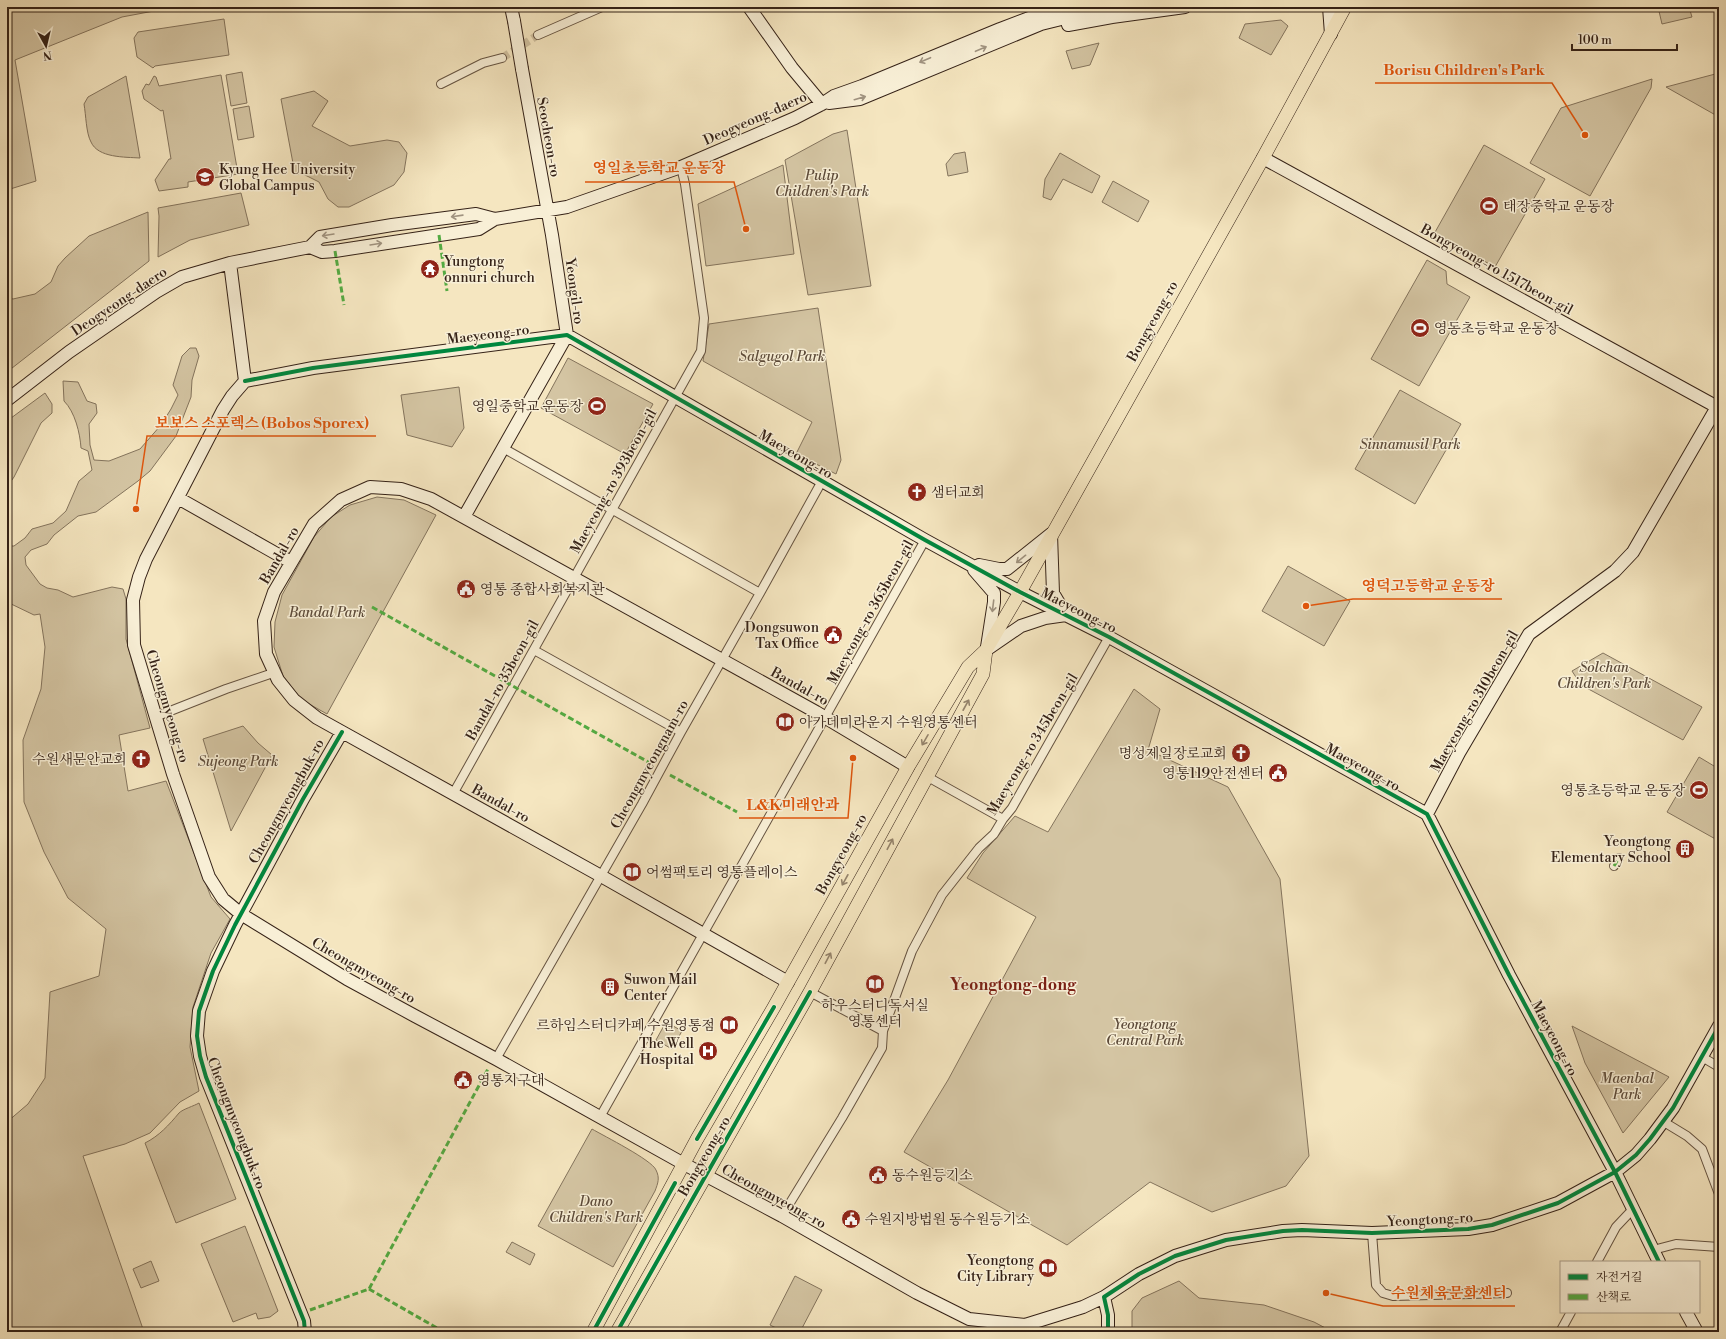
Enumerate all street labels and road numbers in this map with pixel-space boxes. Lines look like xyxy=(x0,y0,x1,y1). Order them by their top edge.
street label: Deogyeong-daero xyxy=(701,88,810,150)
street label: Seocheon-ro xyxy=(532,96,564,179)
street label: Bongyeong-ro 1517beon-gil xyxy=(1416,220,1576,319)
street label: Yeongil-ro xyxy=(560,256,588,326)
street label: Deogyeong-daero xyxy=(68,263,171,340)
street label: Bongyeong-ro xyxy=(1123,278,1183,366)
street label: Maeyeong-ro xyxy=(446,321,530,349)
street label: Maeyeong-ro 393beon-gil xyxy=(567,406,661,557)
street label: Maeyeong-ro xyxy=(755,426,836,483)
street label: Bandal-ro xyxy=(256,523,304,588)
street label: Maeyeong-ro 365beon-gil xyxy=(824,537,918,688)
street label: Maeyeong-ro xyxy=(1038,584,1120,638)
street label: Bandal-ro 35beon-gil xyxy=(462,617,543,745)
street label: Maeyeong-ro 310beon-gil xyxy=(1427,627,1523,776)
street label: Cheongmyeong-ro xyxy=(141,648,193,765)
street label: Bandal-ro xyxy=(766,663,832,710)
street label: Maeyeong-ro 345beon-gil xyxy=(983,670,1082,819)
street label: Cheongmyeongnam-ro xyxy=(607,697,693,832)
street label: Cheongmyeongbuk-ro xyxy=(245,736,329,867)
street label: Maeyeong-ro xyxy=(1322,740,1403,796)
street label: Bandal-ro xyxy=(467,780,533,827)
street label: Bongyeong-ro xyxy=(812,811,872,899)
street label: Cheongmyeong-ro xyxy=(308,934,419,1008)
street label: Maeyeong-ro xyxy=(1527,998,1582,1079)
street label: Cheongmyeongbuk-ro xyxy=(203,1055,270,1192)
street label: Bongyeong-ro xyxy=(674,1113,735,1201)
street label: Cheongmyeong-ro xyxy=(718,1161,829,1233)
street label: Yeongtong-ro xyxy=(1386,1209,1474,1231)

